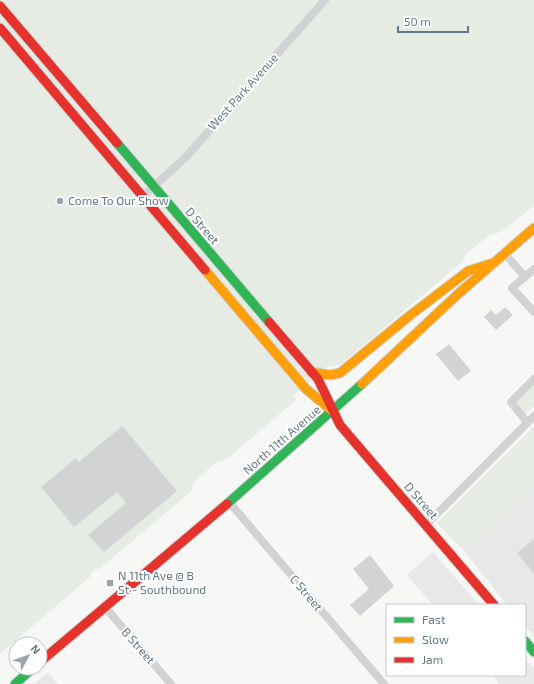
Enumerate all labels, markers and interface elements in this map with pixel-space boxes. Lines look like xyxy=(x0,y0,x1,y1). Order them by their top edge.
scale bar xyxy=(398,8,468,34)
text: 50 m xyxy=(404,14,431,28)
street label: West Park Avenue xyxy=(204,50,280,132)
place label: Come To Our Show xyxy=(68,193,169,207)
marker: Come To Our Show xyxy=(55,196,65,206)
street label: D Street xyxy=(183,204,223,247)
street label: North 11th Avenue xyxy=(240,402,323,477)
street label: D Street xyxy=(402,479,442,522)
place label: N 11th Ave @ B St - Southbound xyxy=(118,568,206,596)
street label: C Street xyxy=(288,571,326,614)
marker: N 11th Ave @ B St - Southbound xyxy=(105,578,115,588)
legend xyxy=(386,604,526,676)
text: Fast xyxy=(422,612,446,626)
street label: B Street xyxy=(119,624,159,667)
text: Slow xyxy=(422,632,449,646)
north arrow xyxy=(8,636,48,676)
text: N xyxy=(28,642,43,656)
text: Jam xyxy=(422,652,443,666)

